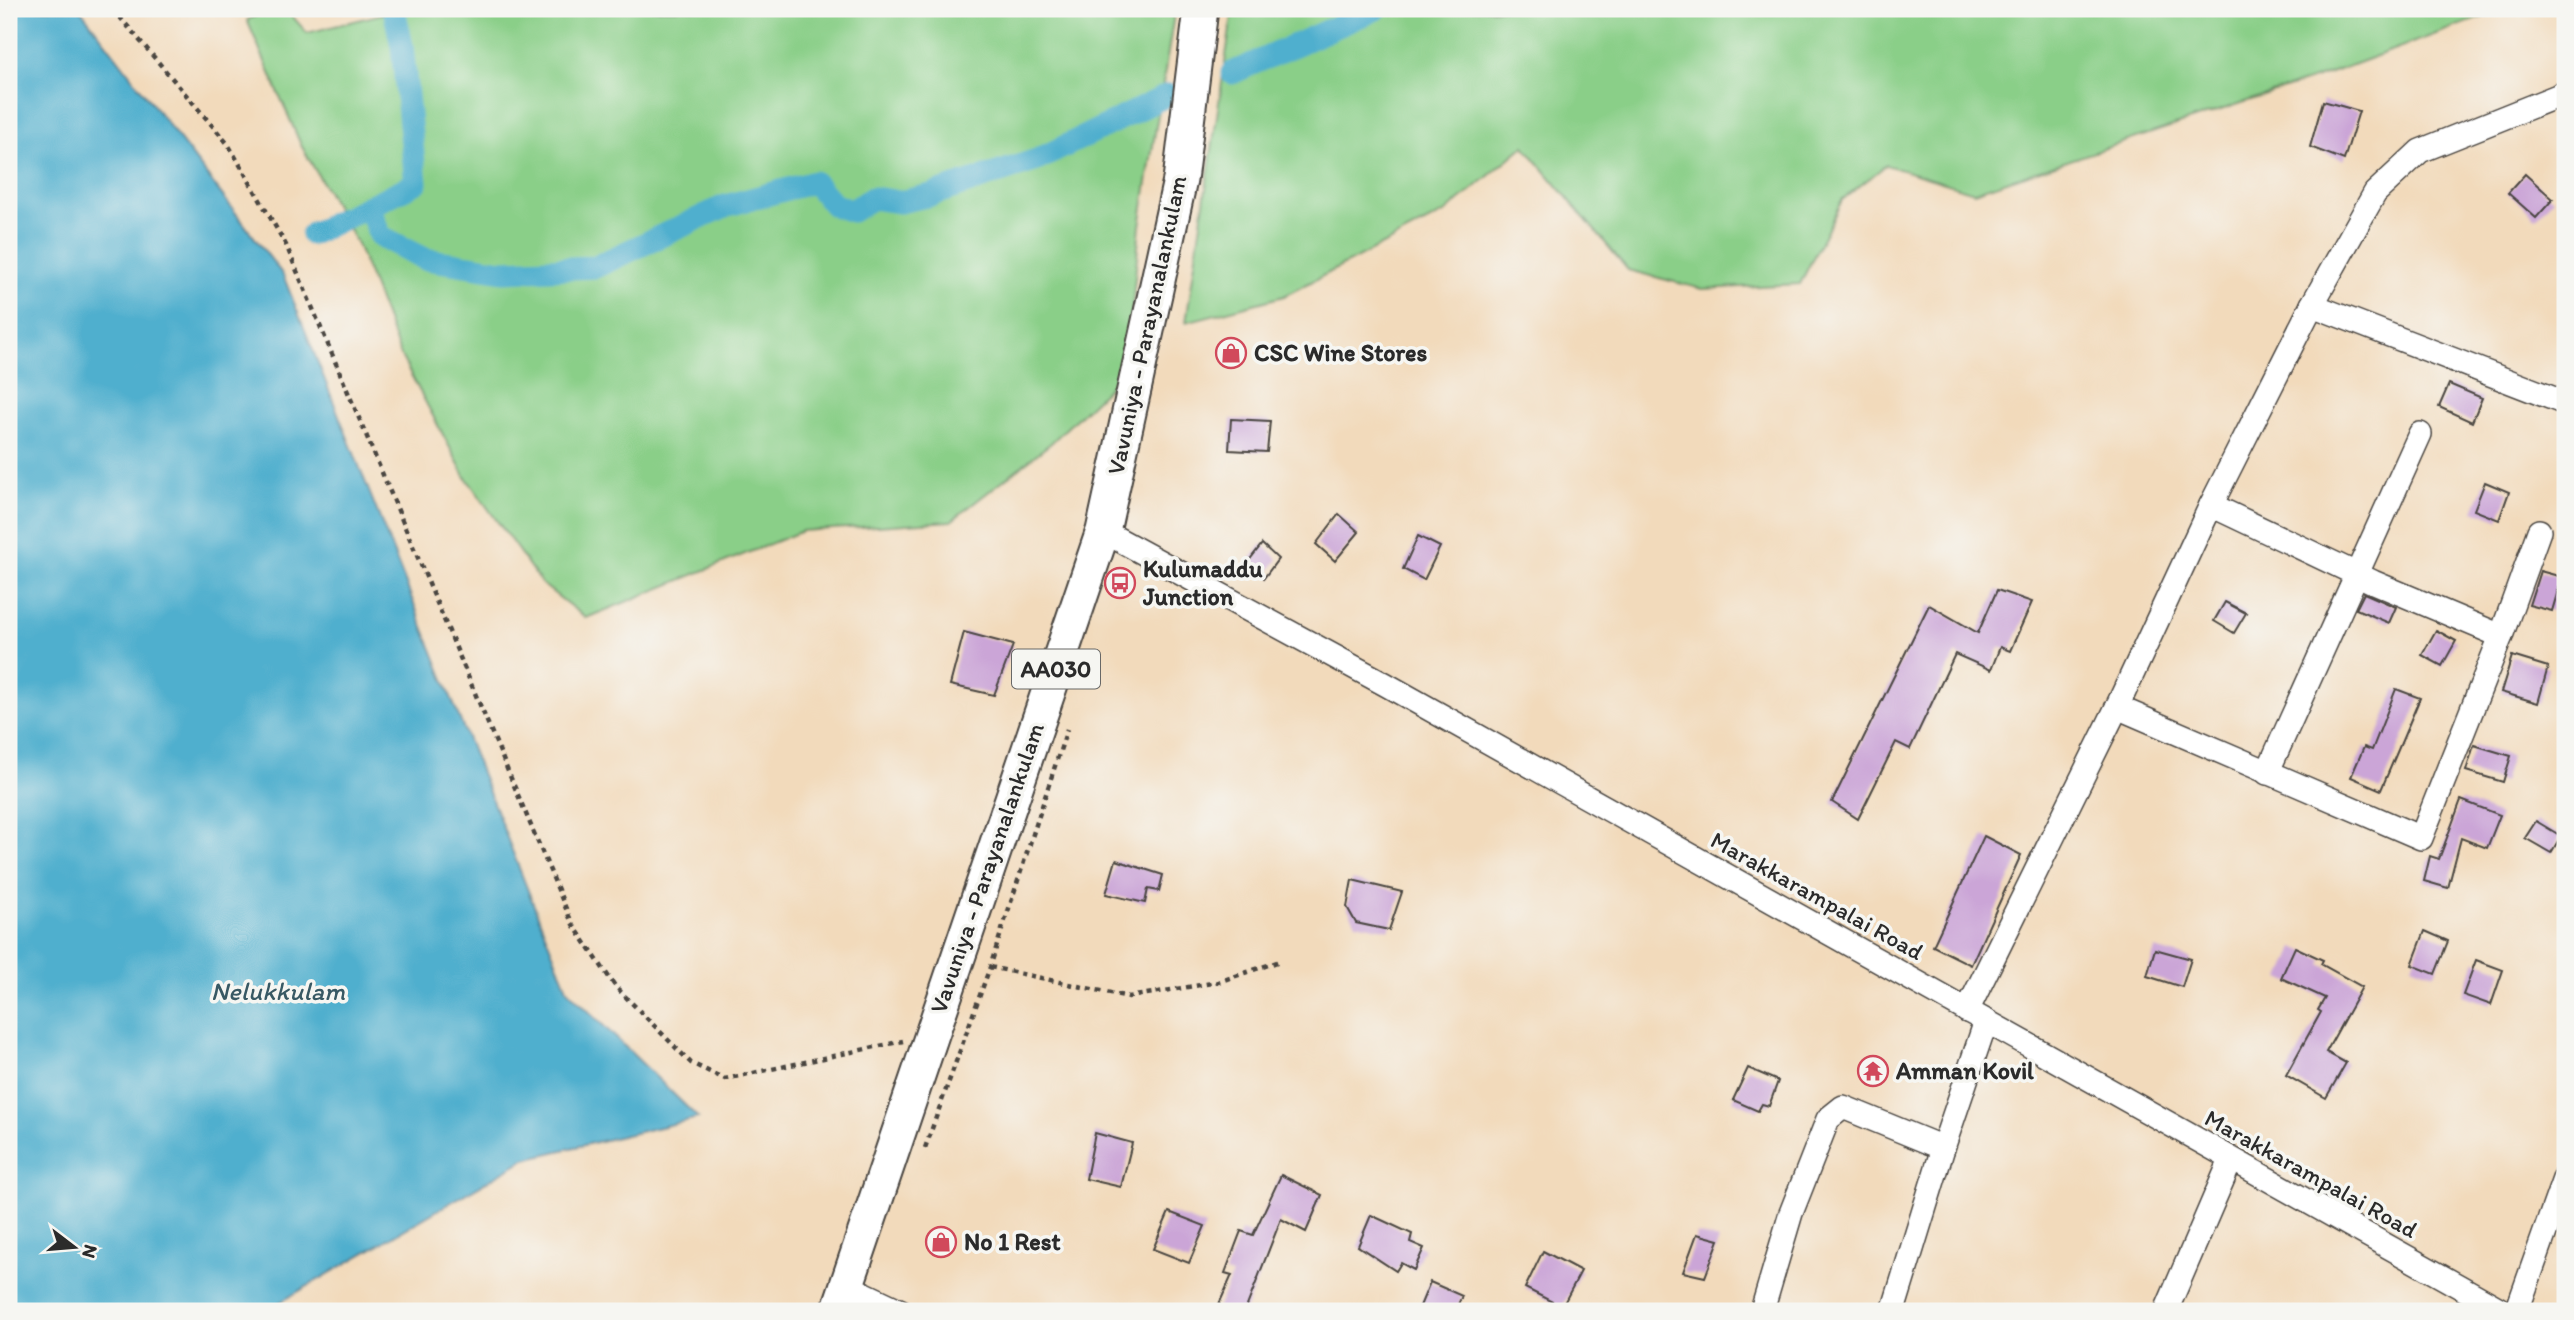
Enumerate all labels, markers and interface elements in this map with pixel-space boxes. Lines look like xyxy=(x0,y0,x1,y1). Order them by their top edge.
street label: Vavuniya - Parayanalankulam xyxy=(1101,173,1192,477)
shop icon: CSC Wine Stores xyxy=(1214,336,1248,370)
place label: CSC Wine Stores xyxy=(1254,338,1427,367)
place label: Kulumaddu Junction xyxy=(1142,554,1263,611)
bus stop icon: Kulumaddu Junction xyxy=(1103,566,1137,600)
road number: AA030 xyxy=(1012,650,1100,688)
street label: Vavuniya - Parayanalankulam xyxy=(923,719,1050,1017)
street label: Marakkarampalai Road xyxy=(1706,825,1929,966)
water label: Nelukkulam xyxy=(211,975,345,1007)
temple icon: Amman Kovil xyxy=(1856,1054,1890,1088)
place label: Amman Kovil xyxy=(1895,1056,2034,1085)
street label: Marakkarampalai Road xyxy=(2200,1103,2423,1244)
north arrow xyxy=(38,1212,108,1282)
shop icon: No 1 Rest xyxy=(924,1225,958,1259)
place label: No 1 Rest xyxy=(964,1227,1060,1256)
text: N xyxy=(77,1242,103,1261)

